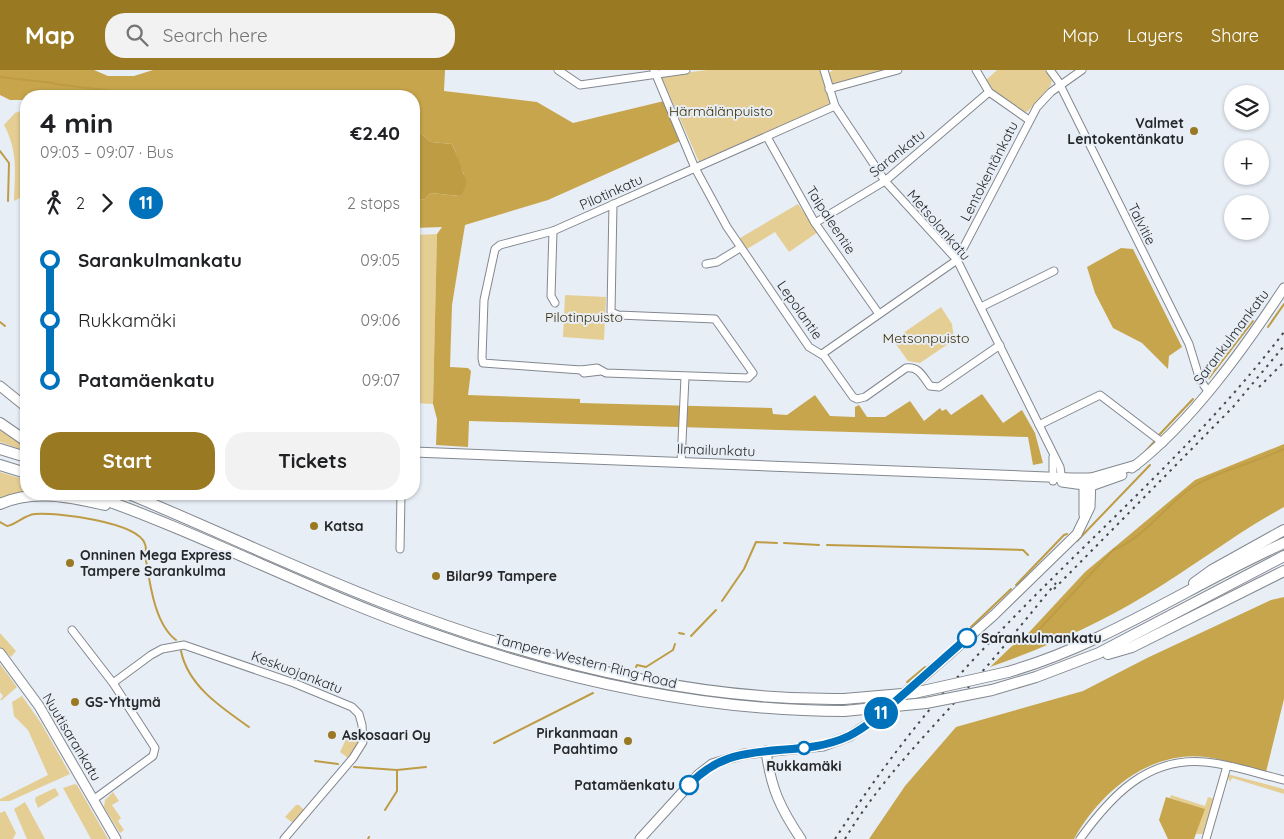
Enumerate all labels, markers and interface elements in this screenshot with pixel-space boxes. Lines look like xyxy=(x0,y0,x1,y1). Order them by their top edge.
search box xyxy=(105,13,455,58)
text: Map xyxy=(25,20,75,50)
icon: search xyxy=(123,21,151,49)
text: Search here xyxy=(163,23,268,47)
text: Map xyxy=(1062,24,1099,47)
text: Layers xyxy=(1127,24,1183,47)
text: Share xyxy=(1211,24,1259,47)
map controls xyxy=(1224,85,1269,240)
button: layers xyxy=(1224,85,1269,130)
park label: Härmälänpuisto xyxy=(669,102,773,120)
text: 4 min xyxy=(40,105,113,140)
place label: Valmet Lentokentänkatu xyxy=(1067,114,1184,148)
street label: Lentokentänkatu xyxy=(956,118,1022,224)
text: €2.40 xyxy=(350,121,400,145)
street label: Sarankatu xyxy=(865,125,929,181)
marker: Valmet Lentokentänkatu xyxy=(1188,125,1200,137)
button: + xyxy=(1224,140,1269,185)
text: 09:03 – 09:07 · Bus xyxy=(40,142,173,162)
street label: Pilotinkatu xyxy=(577,170,645,214)
street label: Taipaleentie xyxy=(802,182,860,258)
street label: Metsolankatu xyxy=(903,186,975,264)
icon: walk xyxy=(40,189,68,217)
icon: forward xyxy=(93,189,121,217)
text: 11 xyxy=(139,191,153,214)
text: 2 xyxy=(76,193,85,213)
text: 2 stops xyxy=(347,193,400,213)
button: − xyxy=(1224,195,1269,240)
street label: Talvitie xyxy=(1124,200,1160,248)
text: Sarankulmankatu xyxy=(78,248,242,272)
text: 09:05 xyxy=(360,250,400,270)
street label: Lepolantie xyxy=(773,277,827,343)
street label: Sarankulmankatu xyxy=(1189,286,1273,388)
text: Rukkamäki xyxy=(78,308,176,332)
park label: Pilotinpuisto xyxy=(545,308,623,326)
text: 09:06 xyxy=(360,310,400,330)
park label: Metsonpuisto xyxy=(883,329,969,347)
text: Patamäenkatu xyxy=(78,368,215,392)
text: 09:07 xyxy=(362,370,400,390)
button: Start xyxy=(40,432,215,490)
button: Tickets xyxy=(225,432,400,490)
street label: Ilmailunkatu xyxy=(676,440,756,460)
place label: Katsa xyxy=(324,517,364,535)
marker: Katsa xyxy=(308,520,320,532)
place label: Onninen Mega Express Tampere Sarankulma xyxy=(80,546,232,580)
marker: Onninen Mega Express Tampere Sarankulma xyxy=(64,557,76,569)
place label: Bilar99 Tampere xyxy=(446,567,557,585)
marker: Bilar99 Tampere xyxy=(430,570,442,582)
marker: Sarankulmankatu xyxy=(957,628,977,648)
place label: Sarankulmankatu xyxy=(981,629,1102,647)
street label: Tampere Western Ring Road xyxy=(493,630,679,692)
street label: Keskuojankatu xyxy=(249,646,345,698)
street label: Nuutisarankatu xyxy=(39,690,105,784)
place label: GS-Yhtymä xyxy=(85,693,161,711)
marker: GS-Yhtymä xyxy=(69,696,81,708)
line badge: 11 xyxy=(858,697,904,729)
text: 11 xyxy=(874,701,888,724)
place label: Pirkanmaan Paahtimo xyxy=(536,724,618,758)
place label: Askosaari Oy xyxy=(342,726,431,744)
marker: Askosaari Oy xyxy=(326,729,338,741)
marker: Pirkanmaan Paahtimo xyxy=(622,735,634,747)
marker: Rukkamäki xyxy=(797,741,811,755)
place label: Rukkamäki xyxy=(766,757,842,775)
marker: Patamäenkatu xyxy=(679,775,699,795)
place label: Patamäenkatu xyxy=(574,776,675,794)

